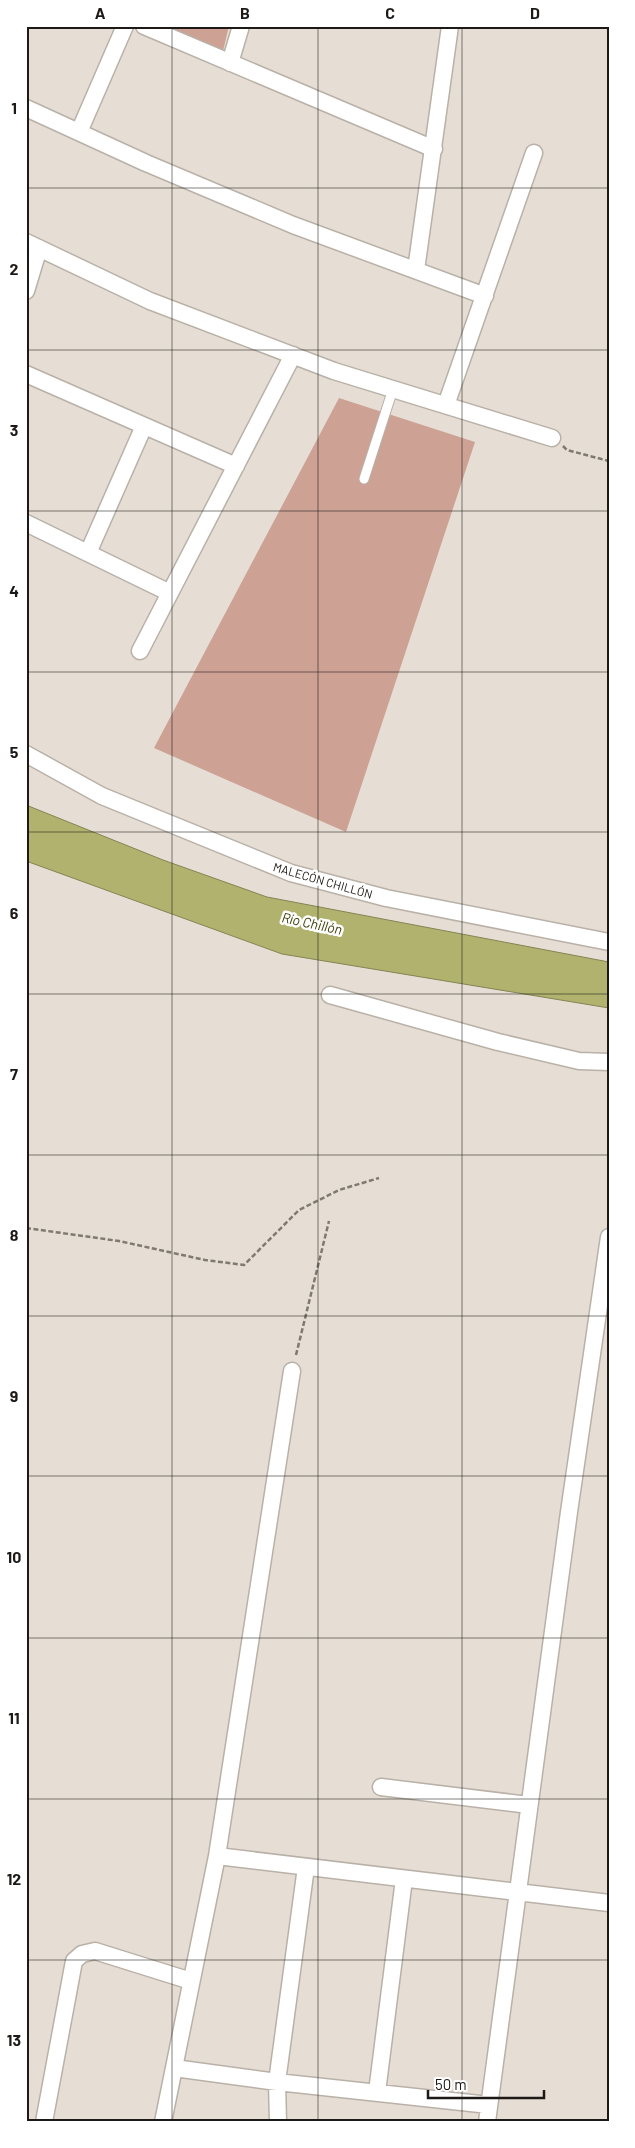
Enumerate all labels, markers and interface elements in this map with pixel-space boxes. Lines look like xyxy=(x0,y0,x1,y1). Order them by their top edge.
text: A xyxy=(95,3,106,22)
text: B xyxy=(240,3,250,22)
text: C xyxy=(385,3,395,22)
text: D xyxy=(530,3,540,22)
text: 1 xyxy=(11,98,17,117)
text: 2 xyxy=(10,259,19,278)
text: 3 xyxy=(10,420,18,439)
text: 4 xyxy=(9,581,19,600)
text: 5 xyxy=(10,742,19,761)
street label: MALECÓN CHILLÓN xyxy=(272,859,374,901)
text: 6 xyxy=(10,903,19,922)
water label: Río Chillón xyxy=(280,908,344,938)
text: 7 xyxy=(10,1064,18,1083)
text: 8 xyxy=(10,1225,19,1244)
text: 9 xyxy=(10,1386,18,1405)
text: 10 xyxy=(7,1547,21,1566)
text: 11 xyxy=(8,1708,20,1727)
text: 12 xyxy=(7,1869,21,1888)
text: 13 xyxy=(7,2030,21,2049)
scale bar xyxy=(428,2068,544,2100)
text: 50 m xyxy=(435,2075,467,2093)

